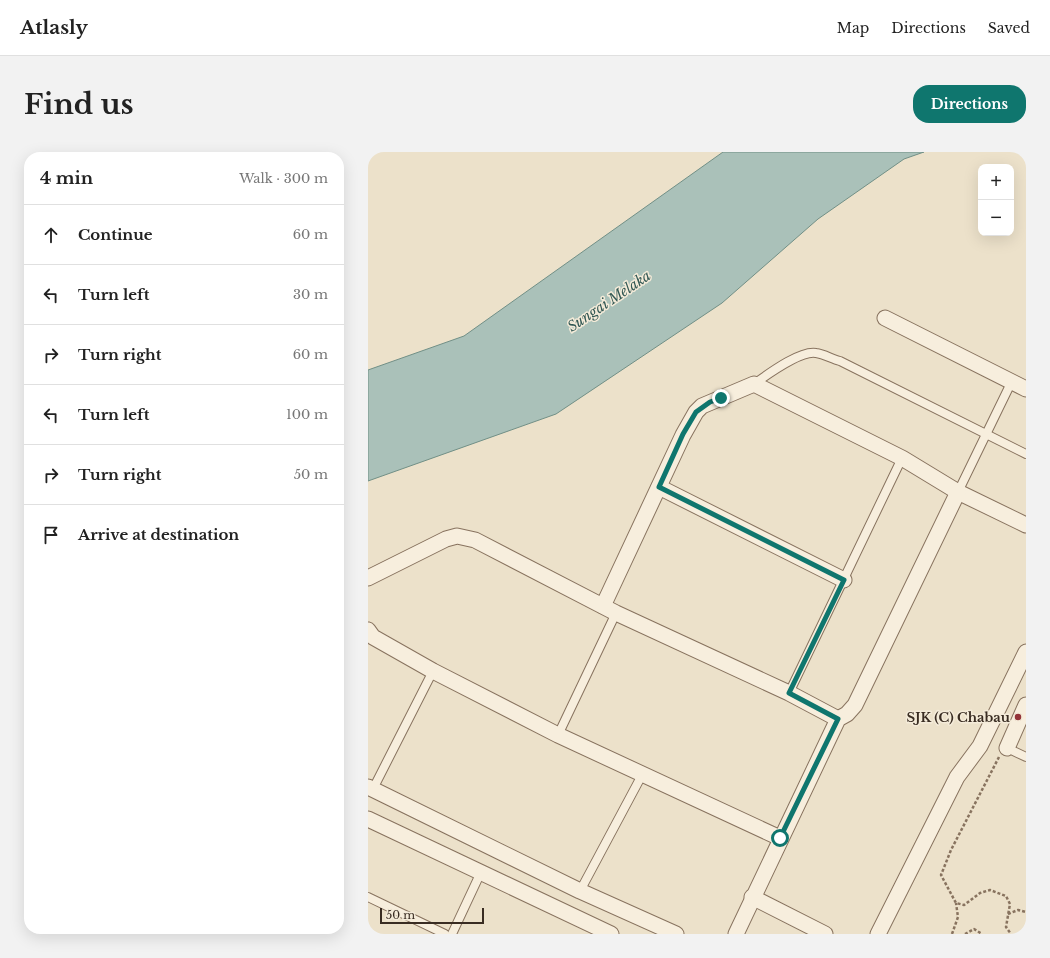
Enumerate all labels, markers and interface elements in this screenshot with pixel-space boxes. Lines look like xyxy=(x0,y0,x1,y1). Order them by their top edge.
text: Atlasly xyxy=(20,16,88,39)
text: Map xyxy=(837,19,869,37)
text: Directions xyxy=(891,19,966,37)
text: Saved xyxy=(988,19,1030,37)
button: Directions xyxy=(913,85,1026,123)
text: Find us xyxy=(24,87,134,122)
map controls xyxy=(978,164,1014,236)
button: + xyxy=(978,164,1014,200)
text: 4 min xyxy=(40,168,93,189)
text: Walk · 300 m xyxy=(239,170,328,187)
button: − xyxy=(978,200,1014,236)
icon: ahead xyxy=(40,224,62,246)
text: Continue xyxy=(78,225,153,244)
text: 60 m xyxy=(293,226,328,243)
water label: Sungai Melaka xyxy=(564,266,654,336)
icon: left xyxy=(40,284,62,306)
text: Turn left xyxy=(78,285,149,304)
text: 30 m xyxy=(293,286,328,303)
icon: right xyxy=(40,344,62,366)
text: Turn right xyxy=(78,345,161,364)
text: 60 m xyxy=(293,346,328,363)
route end xyxy=(712,389,730,407)
icon: left xyxy=(40,404,62,426)
text: Turn left xyxy=(78,405,149,424)
text: 100 m xyxy=(286,406,328,423)
icon: right xyxy=(40,464,62,486)
text: Turn right xyxy=(78,465,161,484)
text: 50 m xyxy=(294,466,328,483)
icon: arrive xyxy=(40,524,62,546)
text: Arrive at destination xyxy=(78,525,239,544)
place label: SJK (C) Chabau xyxy=(907,709,1011,726)
marker: SJK (C) Chabau xyxy=(1013,712,1023,722)
route start xyxy=(771,829,789,847)
scale bar xyxy=(380,906,484,925)
text: 50 m xyxy=(386,908,415,922)

